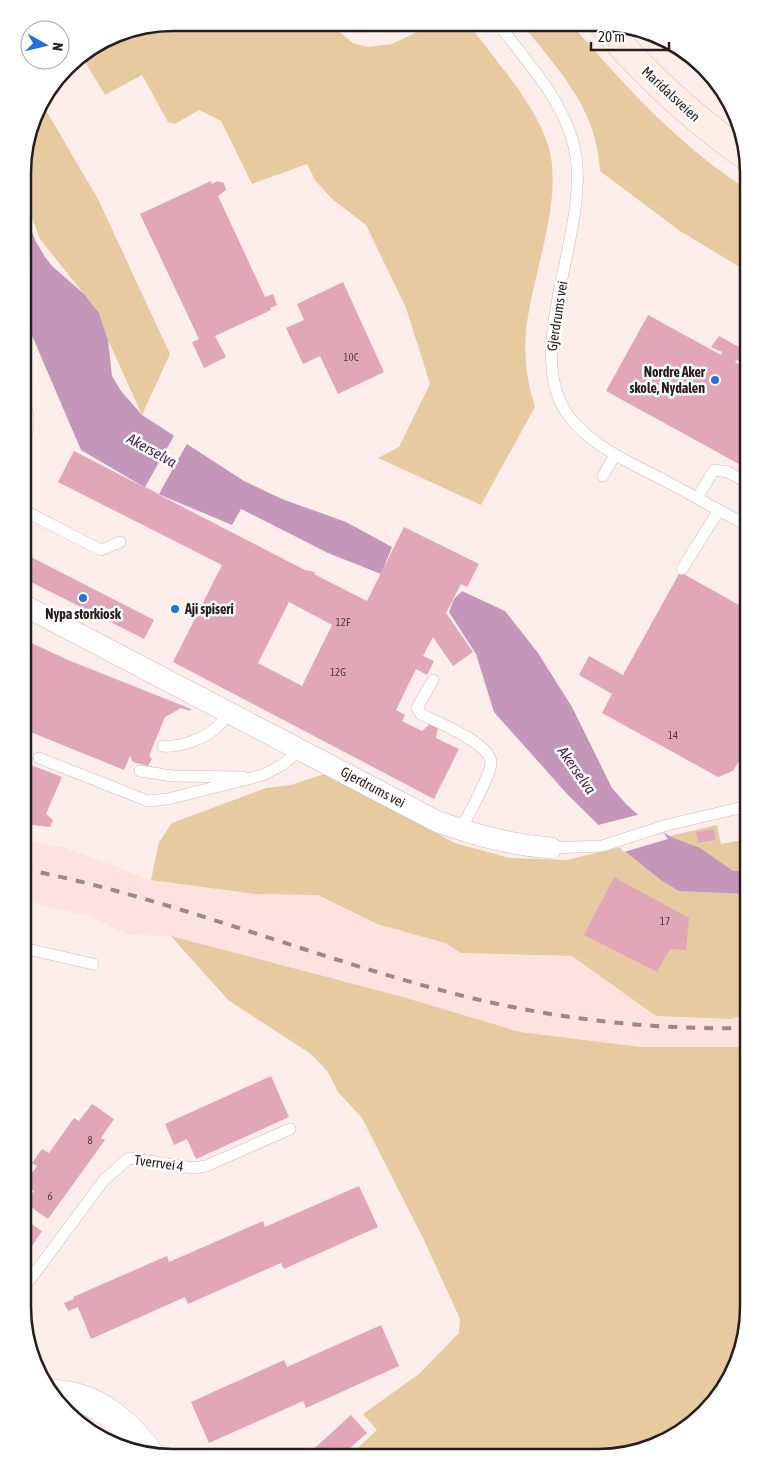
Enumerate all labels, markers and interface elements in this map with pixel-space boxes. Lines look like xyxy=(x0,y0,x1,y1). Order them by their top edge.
north arrow xyxy=(20,20,70,70)
scale bar xyxy=(591,20,668,52)
text: 20 m xyxy=(598,28,625,45)
text: N xyxy=(49,42,66,52)
street label: Maridalsveien xyxy=(639,63,703,125)
street label: Gjerdrums vei xyxy=(544,280,570,352)
house number: 10C xyxy=(343,351,359,363)
place label: Nordre Aker skole, Nydalen xyxy=(630,364,706,396)
marker: Nordre Aker skole, Nydalen xyxy=(709,374,721,386)
water label: Akerselva xyxy=(123,429,180,470)
marker: Nypa storkiosk xyxy=(77,592,89,604)
place label: Aji spiseri xyxy=(184,601,234,617)
marker: Aji spiseri xyxy=(169,603,181,615)
place label: Nypa storkiosk xyxy=(45,606,122,622)
house number: 12F xyxy=(336,616,351,628)
house number: 12G xyxy=(330,666,346,678)
house number: 14 xyxy=(668,729,678,741)
water label: Akerselva xyxy=(554,742,599,797)
street label: Gjerdrums vei xyxy=(338,763,408,811)
house number: 17 xyxy=(660,915,670,927)
house number: 8 xyxy=(87,1134,93,1146)
street label: Tverrvei 4 xyxy=(133,1152,185,1174)
house number: 6 xyxy=(47,1190,53,1202)

